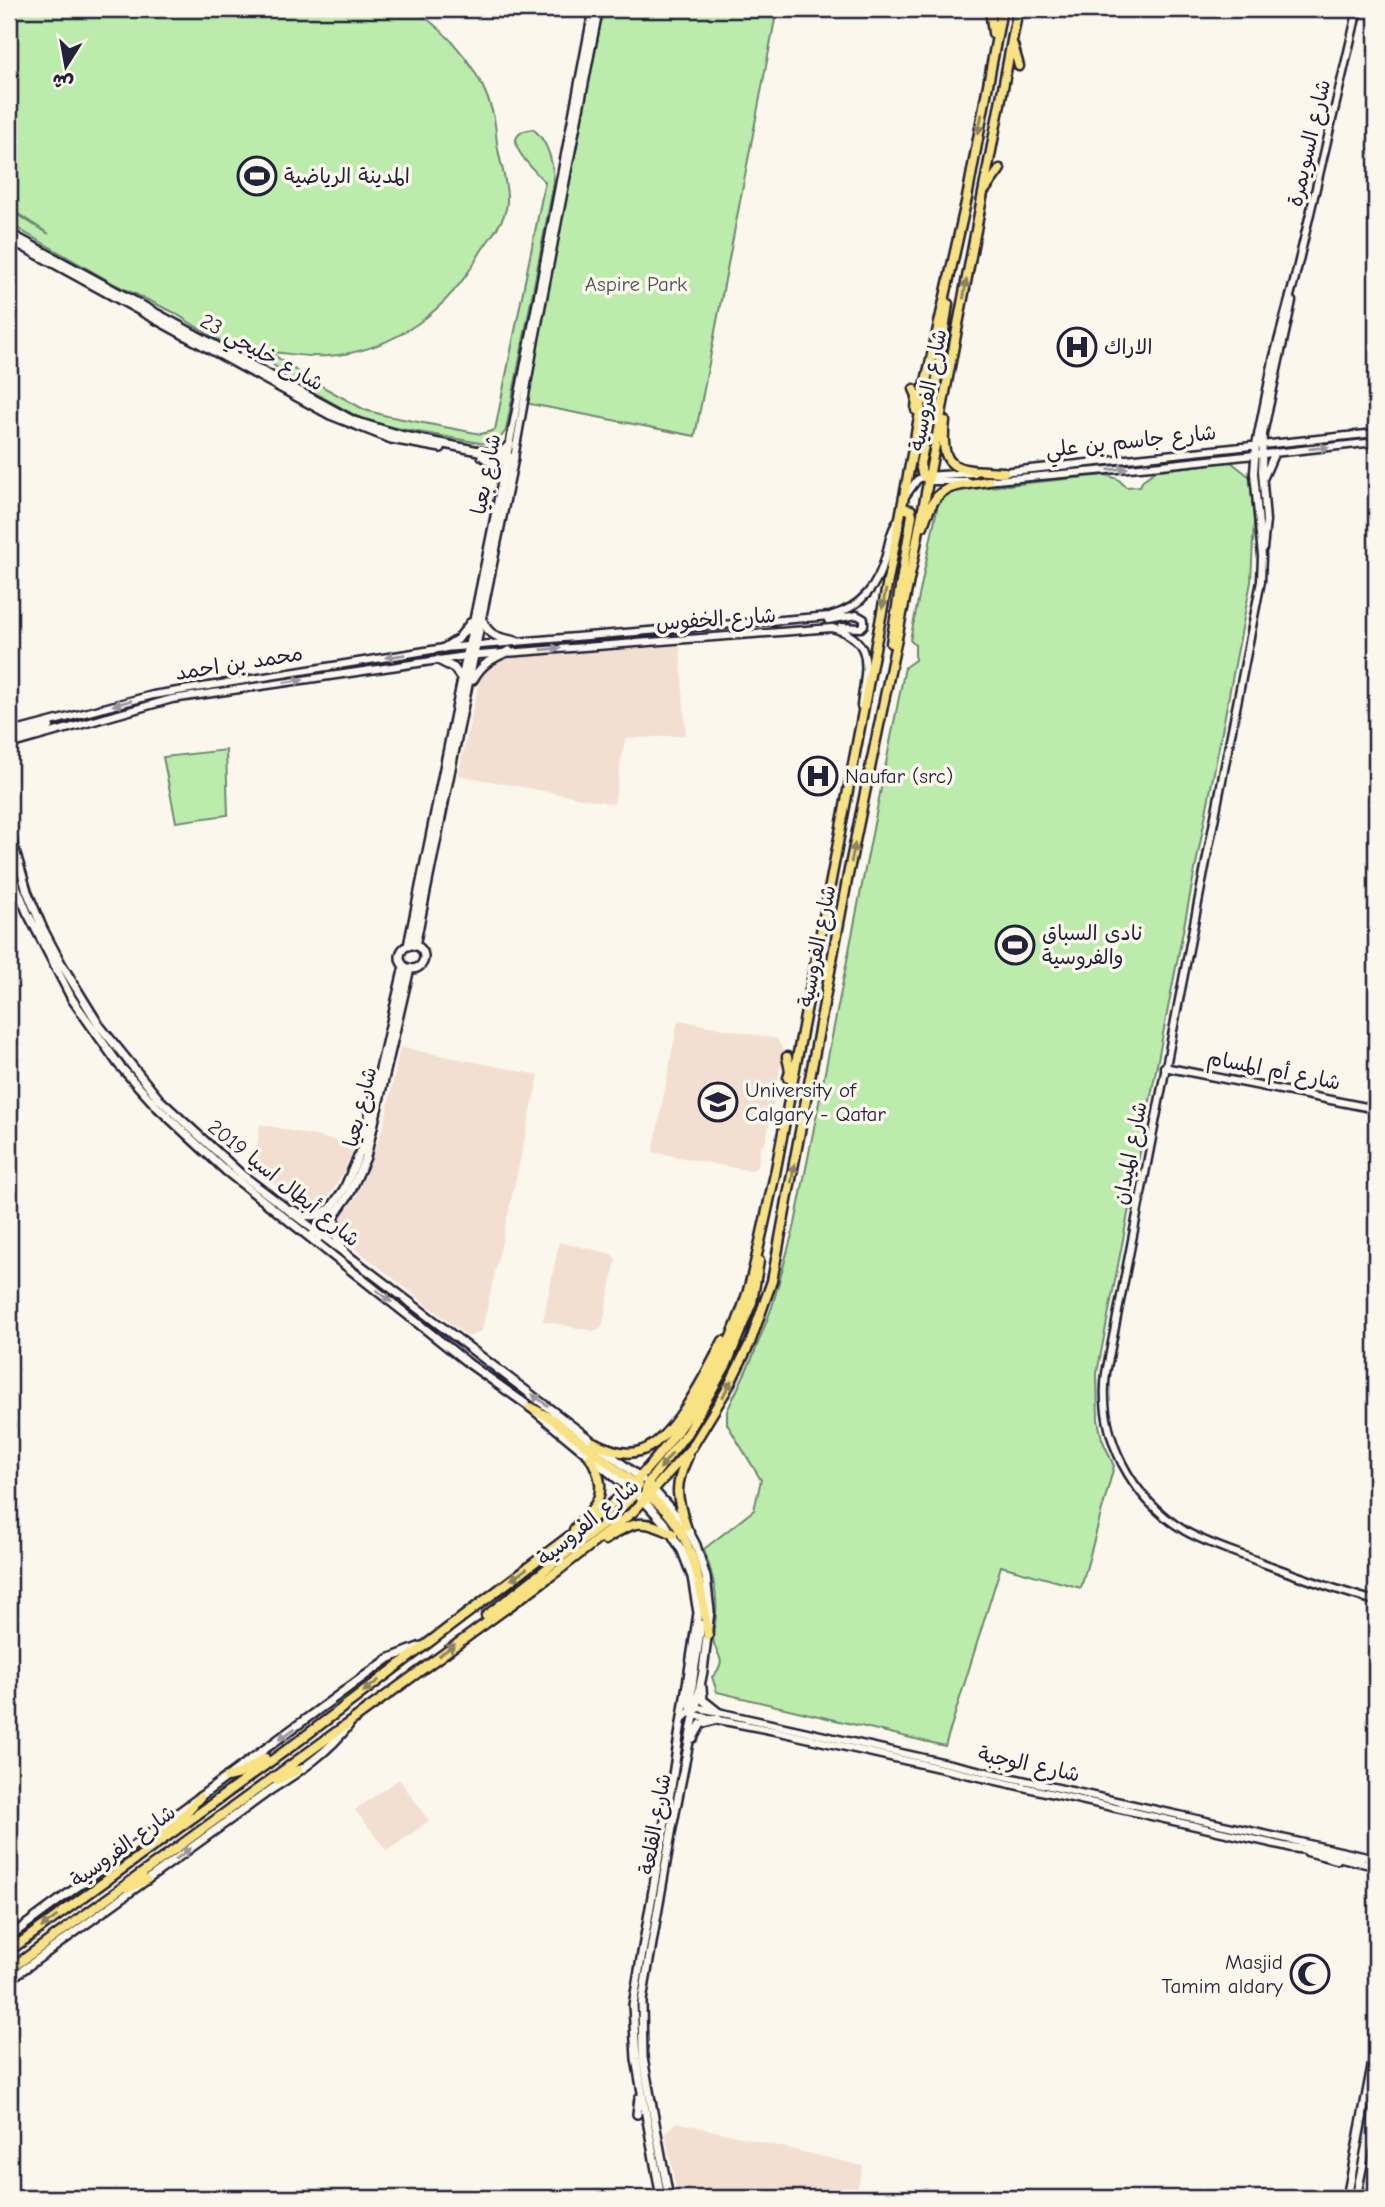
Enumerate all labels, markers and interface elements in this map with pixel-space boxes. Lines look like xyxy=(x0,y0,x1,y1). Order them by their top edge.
north arrow xyxy=(32,32,102,102)
text: ش xyxy=(50,69,75,94)
street label: شارع السويمرة xyxy=(1283,77,1338,209)
one-way arrow xyxy=(974,113,985,135)
sports icon: المدينة الرياضية xyxy=(236,155,278,197)
place label: المدينة الرياضية xyxy=(284,164,410,188)
park label: Aspire Park xyxy=(585,272,687,296)
one-way arrow xyxy=(960,278,971,300)
street label: شارع خليجي 23 xyxy=(193,308,328,402)
hospital icon: الاراك xyxy=(1056,326,1098,368)
street label: شارع الفروسية xyxy=(904,327,955,454)
place label: الاراك xyxy=(1104,335,1152,359)
street label: شارع جاسم بن علي xyxy=(1044,420,1218,469)
street label: شارع بعيا xyxy=(466,432,509,517)
one-way arrow xyxy=(1308,442,1330,453)
one-way arrow xyxy=(1107,464,1129,475)
one-way arrow xyxy=(878,588,889,610)
street label: شارع الخفوس xyxy=(655,603,777,638)
street label: محمد بن احمد xyxy=(174,641,305,686)
one-way arrow xyxy=(541,643,563,654)
one-way arrow xyxy=(384,651,406,662)
one-way arrow xyxy=(283,675,305,686)
one-way arrow xyxy=(111,698,132,708)
hospital icon: Naufar (src) xyxy=(797,755,839,797)
place label: Naufar (src) xyxy=(845,764,953,788)
one-way arrow xyxy=(847,842,858,864)
street label: شارع الفروسية xyxy=(793,883,844,1010)
place label: نادي السباق والفروسية xyxy=(1042,921,1143,971)
sports icon: نادي السباق والفروسية xyxy=(994,924,1036,966)
street label: شارع أم المسام xyxy=(1205,1045,1343,1099)
street label: شارع بعيا xyxy=(338,1064,384,1150)
place label: University of Calgary - Qatar xyxy=(745,1078,886,1126)
school or university icon: University of Calgary - Qatar xyxy=(697,1081,739,1123)
street label: شارع الميدان xyxy=(1108,1099,1155,1207)
street label: شارع أبطال اسيا 2019 xyxy=(201,1114,365,1254)
one-way arrow xyxy=(788,1162,799,1184)
one-way arrow xyxy=(375,1288,393,1303)
one-way arrow xyxy=(721,1379,732,1399)
one-way arrow xyxy=(531,1393,549,1407)
one-way arrow xyxy=(659,1451,674,1469)
street label: شارع الفروسية xyxy=(532,1474,646,1573)
one-way arrow xyxy=(510,1567,528,1581)
one-way arrow xyxy=(438,1643,456,1657)
one-way arrow xyxy=(362,1679,380,1693)
one-way arrow xyxy=(278,1727,296,1741)
street label: شارع الوجبة xyxy=(975,1742,1082,1789)
street label: شارع القلعة xyxy=(634,1772,679,1877)
street label: شارع الفروسية xyxy=(66,1800,182,1895)
one-way arrow xyxy=(174,1847,192,1861)
one-way arrow xyxy=(40,1914,58,1928)
place label: Masjid Tamim aldary xyxy=(1162,1950,1284,1998)
mosque icon: Masjid Tamim aldary xyxy=(1289,1953,1331,1995)

